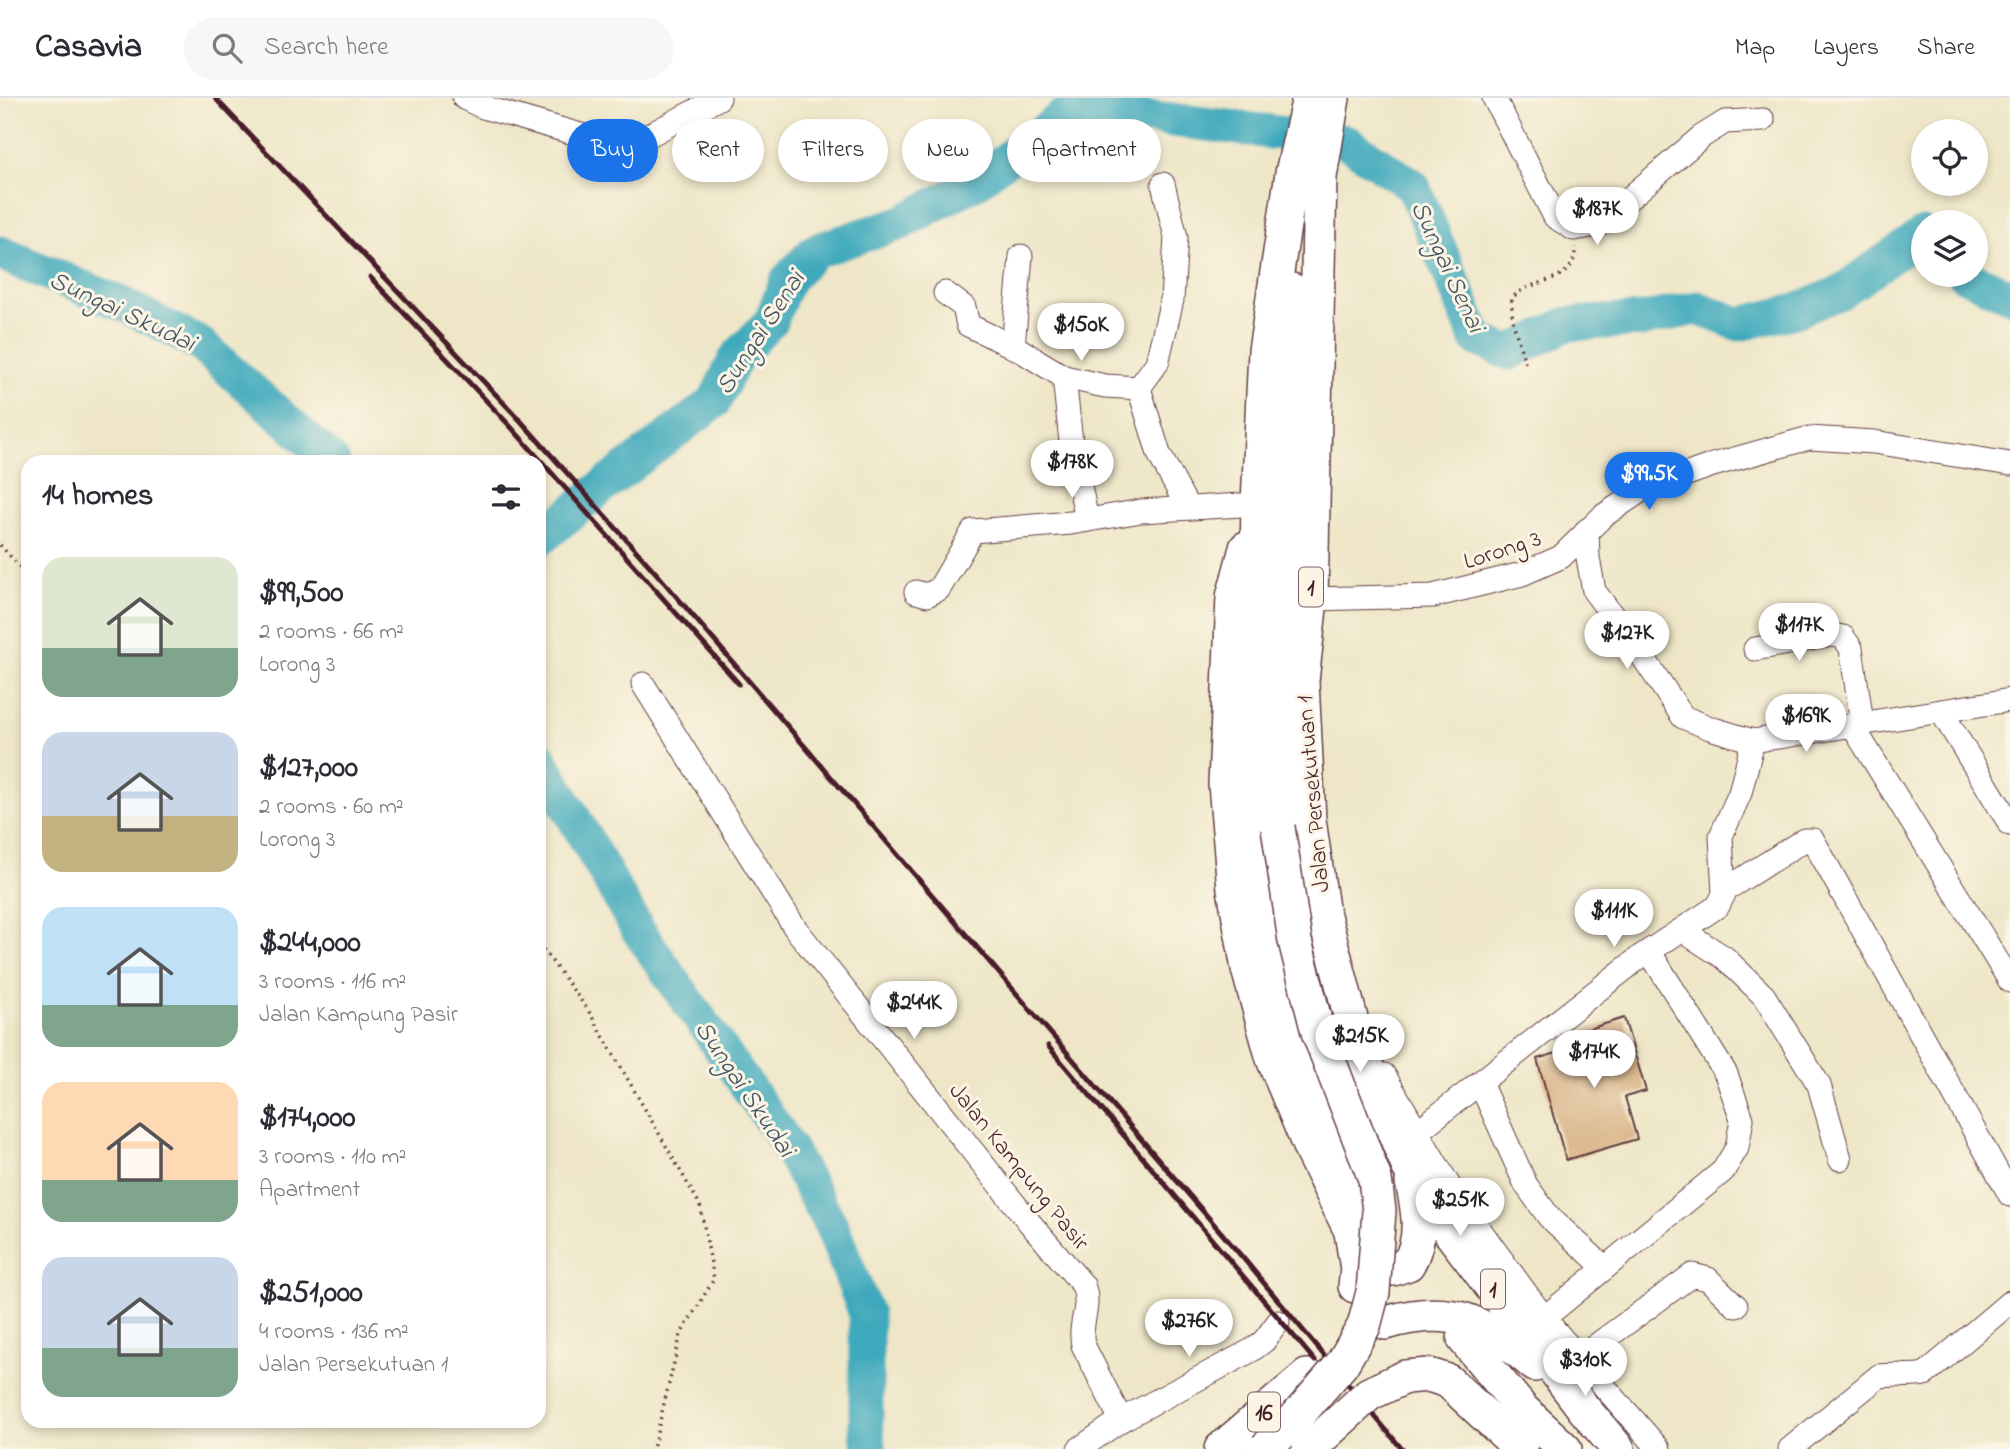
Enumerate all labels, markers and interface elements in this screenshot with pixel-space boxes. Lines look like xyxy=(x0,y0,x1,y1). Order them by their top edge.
search box xyxy=(184,17,674,80)
text: Casavia xyxy=(35,24,142,72)
icon: search xyxy=(208,29,246,67)
text: Search here xyxy=(264,29,389,67)
text: Map xyxy=(1735,31,1775,66)
text: Layers xyxy=(1813,31,1879,66)
text: Share xyxy=(1917,31,1975,66)
chip: Buy xyxy=(567,119,658,182)
chip: Rent xyxy=(672,119,764,182)
chip: Filters xyxy=(778,119,888,182)
chip: New xyxy=(902,119,993,182)
chip: Apartment xyxy=(1007,119,1161,182)
map controls xyxy=(1911,119,1988,287)
button: locate xyxy=(1911,119,1988,196)
pin: $187K xyxy=(1548,188,1646,247)
text: $187K xyxy=(1572,193,1622,226)
water label: Sungai Senai xyxy=(1399,195,1494,341)
button: layers xyxy=(1911,210,1988,287)
water label: Sungai Skudai xyxy=(42,262,203,364)
water label: Sungai Senai xyxy=(707,262,817,403)
pin: $150K xyxy=(1032,303,1130,363)
text: $150K xyxy=(1053,309,1109,342)
pin: $178K xyxy=(1023,440,1121,500)
text: $178K xyxy=(1047,446,1097,479)
pin: $99.5K xyxy=(1592,452,1706,512)
text: $99.5K xyxy=(1621,458,1677,491)
text: 14 homes xyxy=(42,475,153,519)
icon: filters xyxy=(487,478,525,516)
street label: Lorong 3 xyxy=(1459,522,1546,580)
road number: 1 xyxy=(1299,568,1323,607)
text: $99,500 xyxy=(259,572,343,616)
icon: home xyxy=(98,585,182,669)
pin: $117K xyxy=(1750,603,1848,663)
text: $117K xyxy=(1774,609,1824,642)
pin: $127K xyxy=(1578,612,1676,671)
text: 2 rooms · 66 m² xyxy=(259,616,404,649)
text: $127K xyxy=(1600,617,1654,650)
text: Lorong 3 xyxy=(259,649,336,682)
street label: Jalan Persekutuan 1 xyxy=(1288,694,1341,894)
pin: $169K xyxy=(1757,694,1855,754)
text: $169K xyxy=(1781,700,1831,733)
text: $127,000 xyxy=(259,747,358,791)
icon: home xyxy=(98,760,182,844)
text: 2 rooms · 60 m² xyxy=(259,791,404,824)
text: Lorong 3 xyxy=(259,824,336,857)
pin: $111K xyxy=(1565,890,1663,949)
text: $111K xyxy=(1590,895,1638,928)
text: $244,000 xyxy=(259,922,361,966)
icon: home xyxy=(98,935,182,1019)
text: 3 rooms · 116 m² xyxy=(259,966,406,999)
pin: $244K xyxy=(865,982,963,1041)
text: $244K xyxy=(886,987,942,1020)
text: Jalan Kampung Pasir xyxy=(259,999,458,1032)
water label: Sungai Skudai xyxy=(684,1014,805,1167)
pin: $215K xyxy=(1311,1014,1409,1074)
text: $215K xyxy=(1332,1020,1388,1053)
pin: $174K xyxy=(1545,1030,1643,1090)
text: $174K xyxy=(1568,1036,1620,1069)
street label: Jalan Kampung Pasir xyxy=(939,1076,1097,1260)
text: $174,000 xyxy=(259,1097,355,1141)
icon: home xyxy=(98,1110,182,1194)
text: 3 rooms · 110 m² xyxy=(259,1141,406,1174)
text: Apartment xyxy=(259,1174,360,1207)
pin: $251K xyxy=(1411,1178,1509,1238)
text: $251K xyxy=(1432,1184,1488,1217)
road number: 1 xyxy=(1481,1270,1505,1308)
text: $251,000 xyxy=(259,1272,363,1316)
icon: home xyxy=(98,1285,182,1369)
pin: $276K xyxy=(1140,1300,1238,1359)
text: $276K xyxy=(1161,1305,1217,1338)
text: 4 rooms · 136 m² xyxy=(259,1316,409,1349)
pin: $310K xyxy=(1536,1338,1634,1398)
text: $310K xyxy=(1559,1344,1611,1377)
text: Jalan Persekutuan 1 xyxy=(259,1349,448,1382)
road number: 16 xyxy=(1248,1392,1280,1432)

